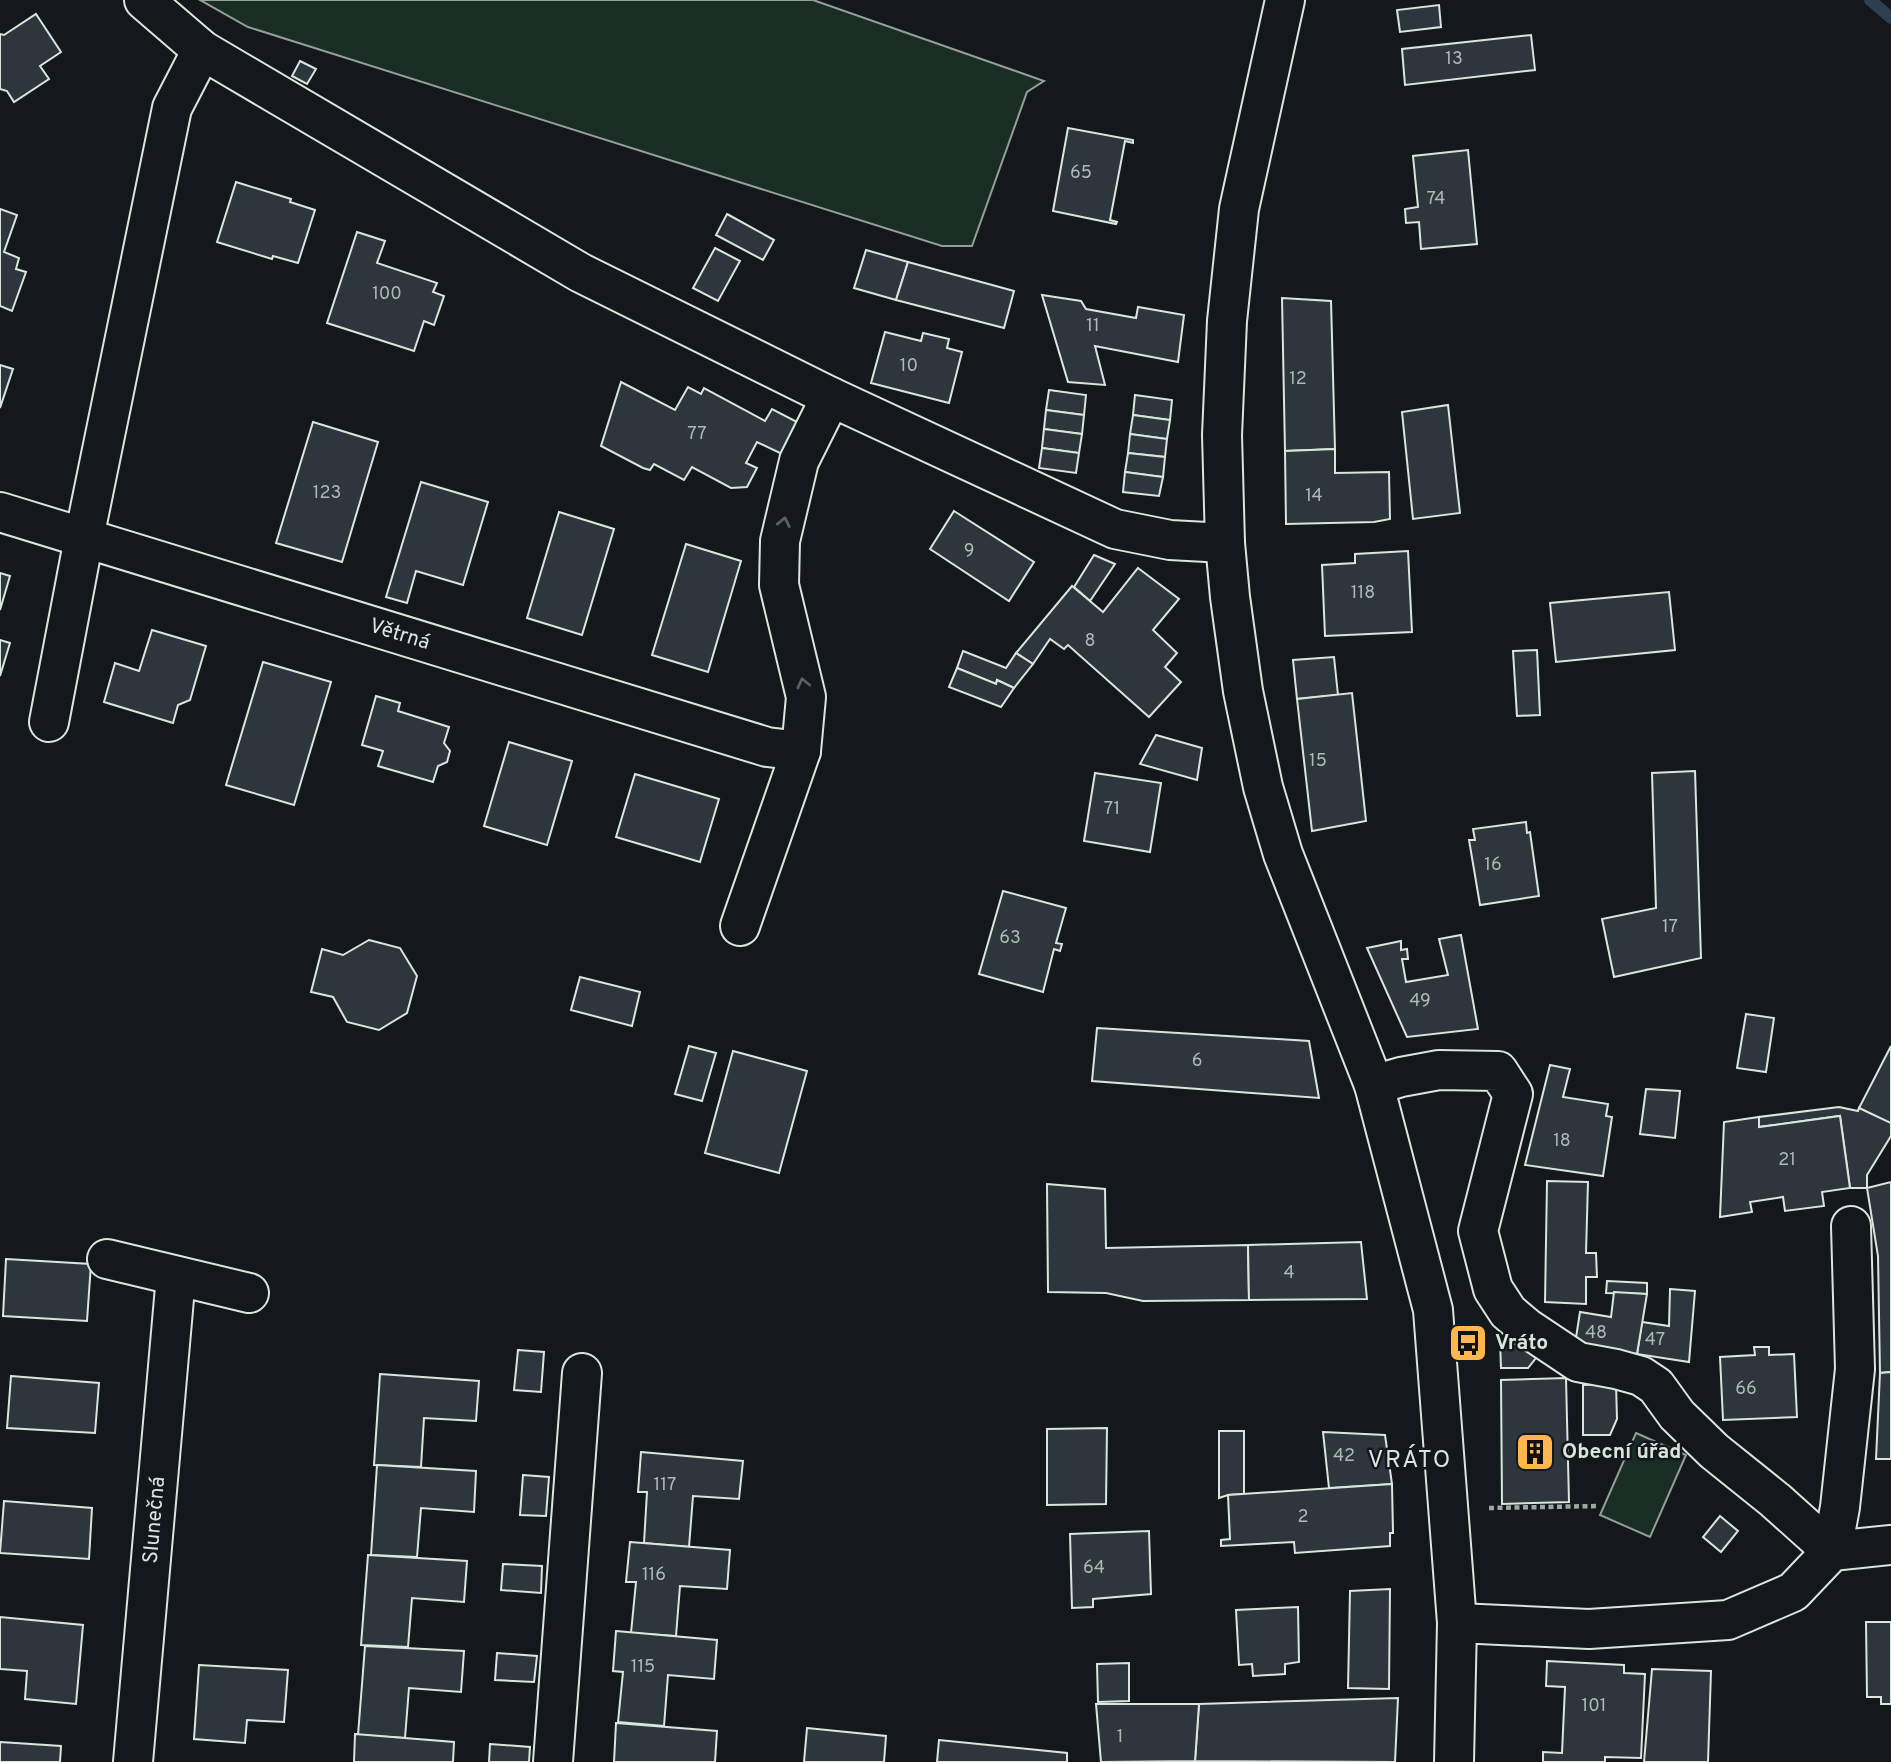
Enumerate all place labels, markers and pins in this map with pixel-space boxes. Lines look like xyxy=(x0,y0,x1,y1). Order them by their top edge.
bus stop icon: Vráto xyxy=(1447,1322,1489,1364)
place label: Vráto xyxy=(1495,1330,1548,1357)
building icon: Obecní úřad xyxy=(1514,1431,1556,1473)
place label: Obecní úřad xyxy=(1562,1439,1681,1466)

